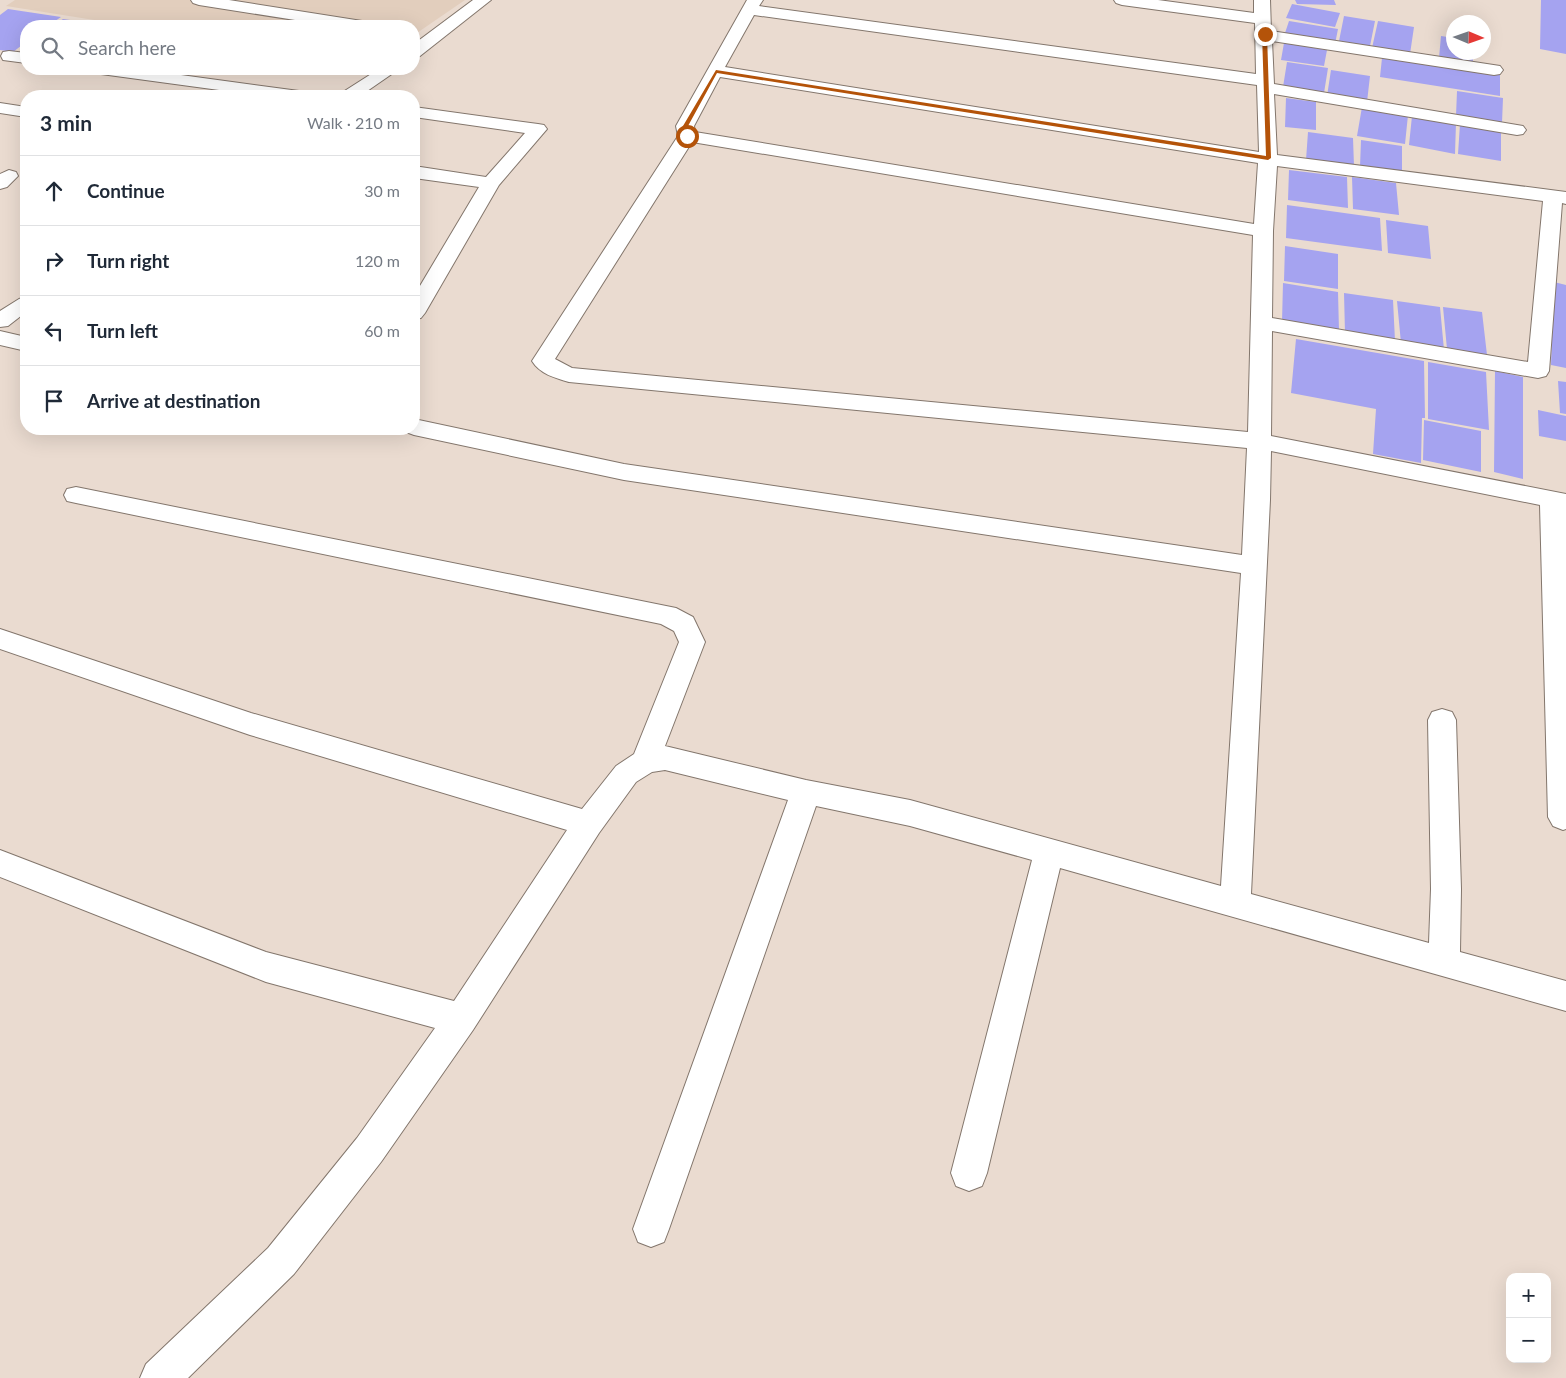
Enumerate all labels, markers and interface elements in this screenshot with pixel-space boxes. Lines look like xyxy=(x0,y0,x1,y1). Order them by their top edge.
north arrow xyxy=(1446,15,1491,60)
search box xyxy=(20,20,420,75)
route end xyxy=(1254,23,1277,46)
icon: search xyxy=(38,34,66,62)
text: Search here xyxy=(78,36,176,59)
text: 3 min xyxy=(40,110,92,135)
text: Walk · 210 m xyxy=(307,113,400,132)
route start xyxy=(676,125,699,148)
icon: ahead xyxy=(40,177,68,205)
text: Continue xyxy=(87,179,165,202)
text: 30 m xyxy=(364,181,400,200)
icon: right xyxy=(40,247,68,275)
text: Turn right xyxy=(87,249,169,272)
text: 120 m xyxy=(355,251,400,270)
icon: left xyxy=(40,317,68,345)
text: Turn left xyxy=(87,319,158,342)
text: 60 m xyxy=(364,321,400,340)
icon: arrive xyxy=(40,387,68,415)
text: Arrive at destination xyxy=(87,389,260,412)
map controls xyxy=(1506,1273,1551,1363)
button: + xyxy=(1506,1273,1551,1318)
button: − xyxy=(1506,1318,1551,1363)

